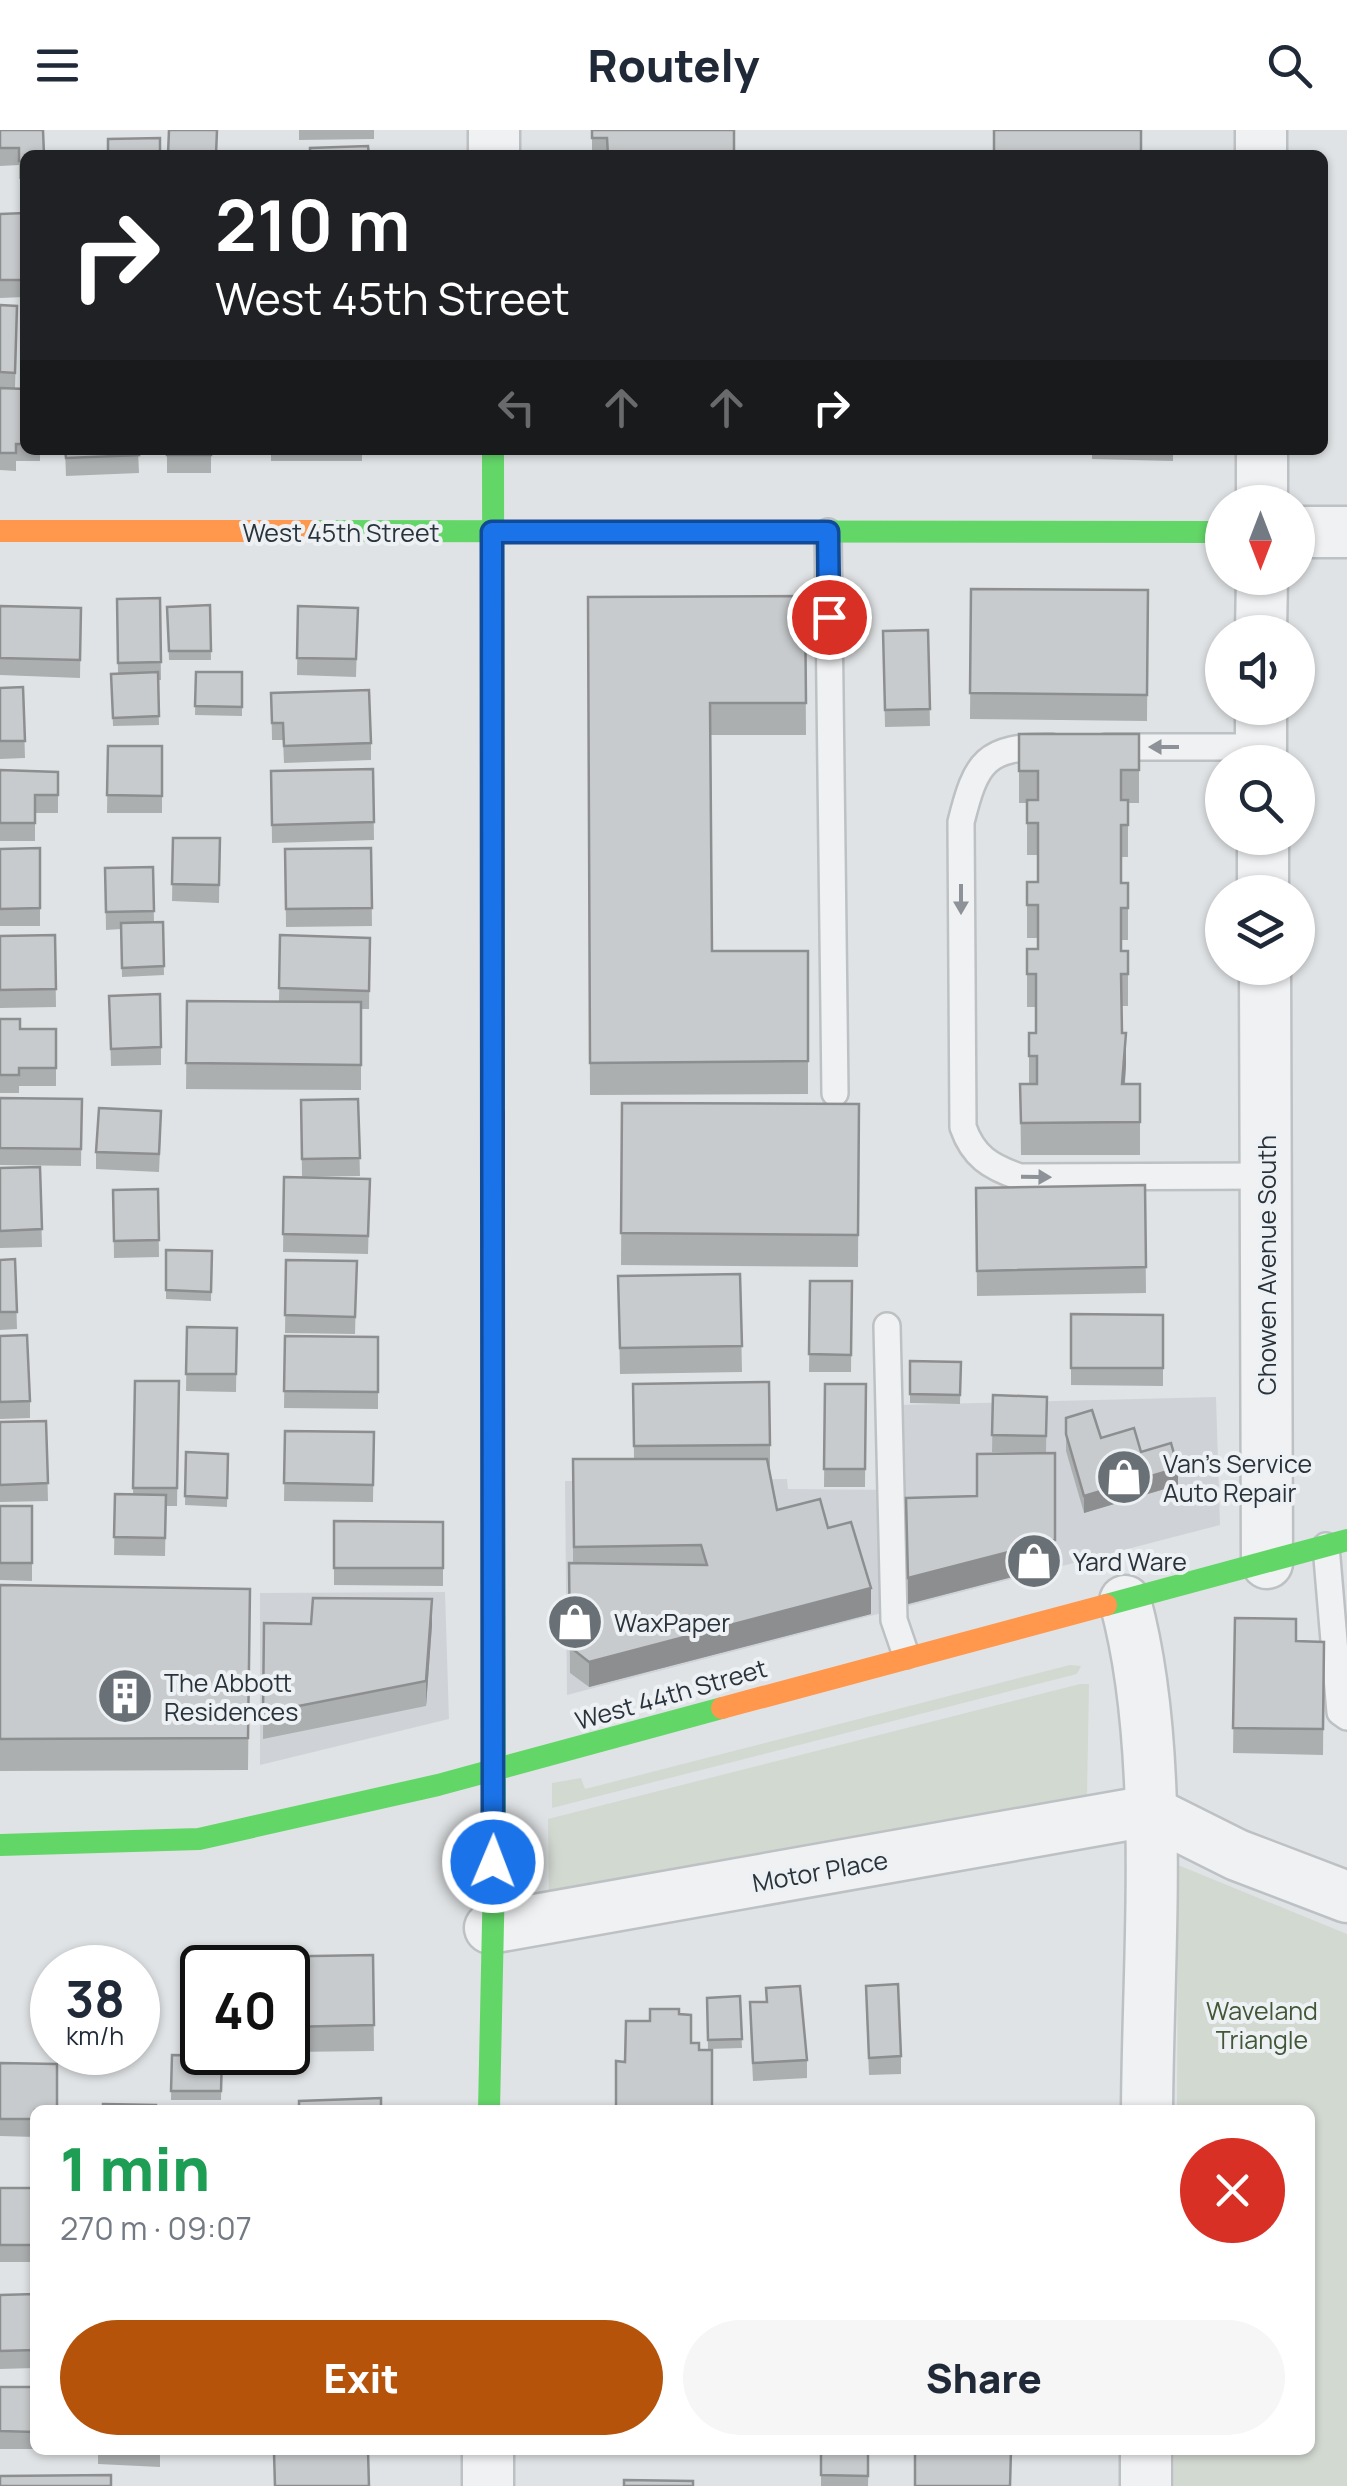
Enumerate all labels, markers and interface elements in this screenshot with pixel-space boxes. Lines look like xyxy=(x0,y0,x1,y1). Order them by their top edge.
text: Routely xyxy=(588,34,759,96)
icon: menu xyxy=(30,38,85,93)
icon: search xyxy=(1262,38,1317,93)
text: 210 m xyxy=(215,176,410,272)
icon: right xyxy=(50,190,180,320)
text: West 45th Street xyxy=(215,267,570,329)
icon: left xyxy=(489,380,544,435)
icon: ahead xyxy=(594,380,649,435)
icon: ahead xyxy=(699,380,754,435)
icon: right xyxy=(804,380,859,435)
north arrow xyxy=(1205,485,1315,595)
map controls xyxy=(1205,485,1315,985)
street label: West 45th Street xyxy=(242,515,440,550)
pin xyxy=(787,575,872,660)
icon: arrive xyxy=(802,590,857,645)
button: sound xyxy=(1205,615,1315,725)
one-way arrow xyxy=(1147,739,1179,755)
button: search xyxy=(1205,745,1315,855)
button: layers xyxy=(1205,875,1315,985)
one-way arrow xyxy=(953,883,969,915)
street label: Chowen Avenue South xyxy=(1249,1135,1284,1395)
one-way arrow xyxy=(1020,1169,1052,1185)
place label: Van's Service Auto Repair xyxy=(1163,1446,1312,1510)
shop icon: Van's Service Auto Repair xyxy=(1094,1447,1154,1507)
shop icon: Yard Ware xyxy=(1004,1531,1064,1591)
place label: Yard Ware xyxy=(1073,1544,1187,1579)
shop icon: WaxPaper xyxy=(545,1592,605,1652)
place label: WaxPaper xyxy=(614,1605,730,1640)
street label: West 44th Street xyxy=(571,1650,771,1738)
place label: The Abbott Residences xyxy=(164,1665,298,1729)
building icon: The Abbott Residences xyxy=(95,1666,155,1726)
position arrow xyxy=(441,1810,545,1914)
street label: Motor Place xyxy=(749,1842,891,1900)
speed limit sign: 40 xyxy=(180,1945,310,2075)
text: 38 xyxy=(65,1964,125,2032)
park label: Waveland Triangle xyxy=(1206,1993,1318,2057)
text: km/h xyxy=(66,2018,124,2053)
text: 1 min xyxy=(60,2127,210,2209)
button: close xyxy=(1180,2138,1285,2243)
text: 270 m · 09:07 xyxy=(60,2206,252,2250)
button: Exit xyxy=(60,2320,663,2435)
button: Share xyxy=(683,2320,1285,2435)

